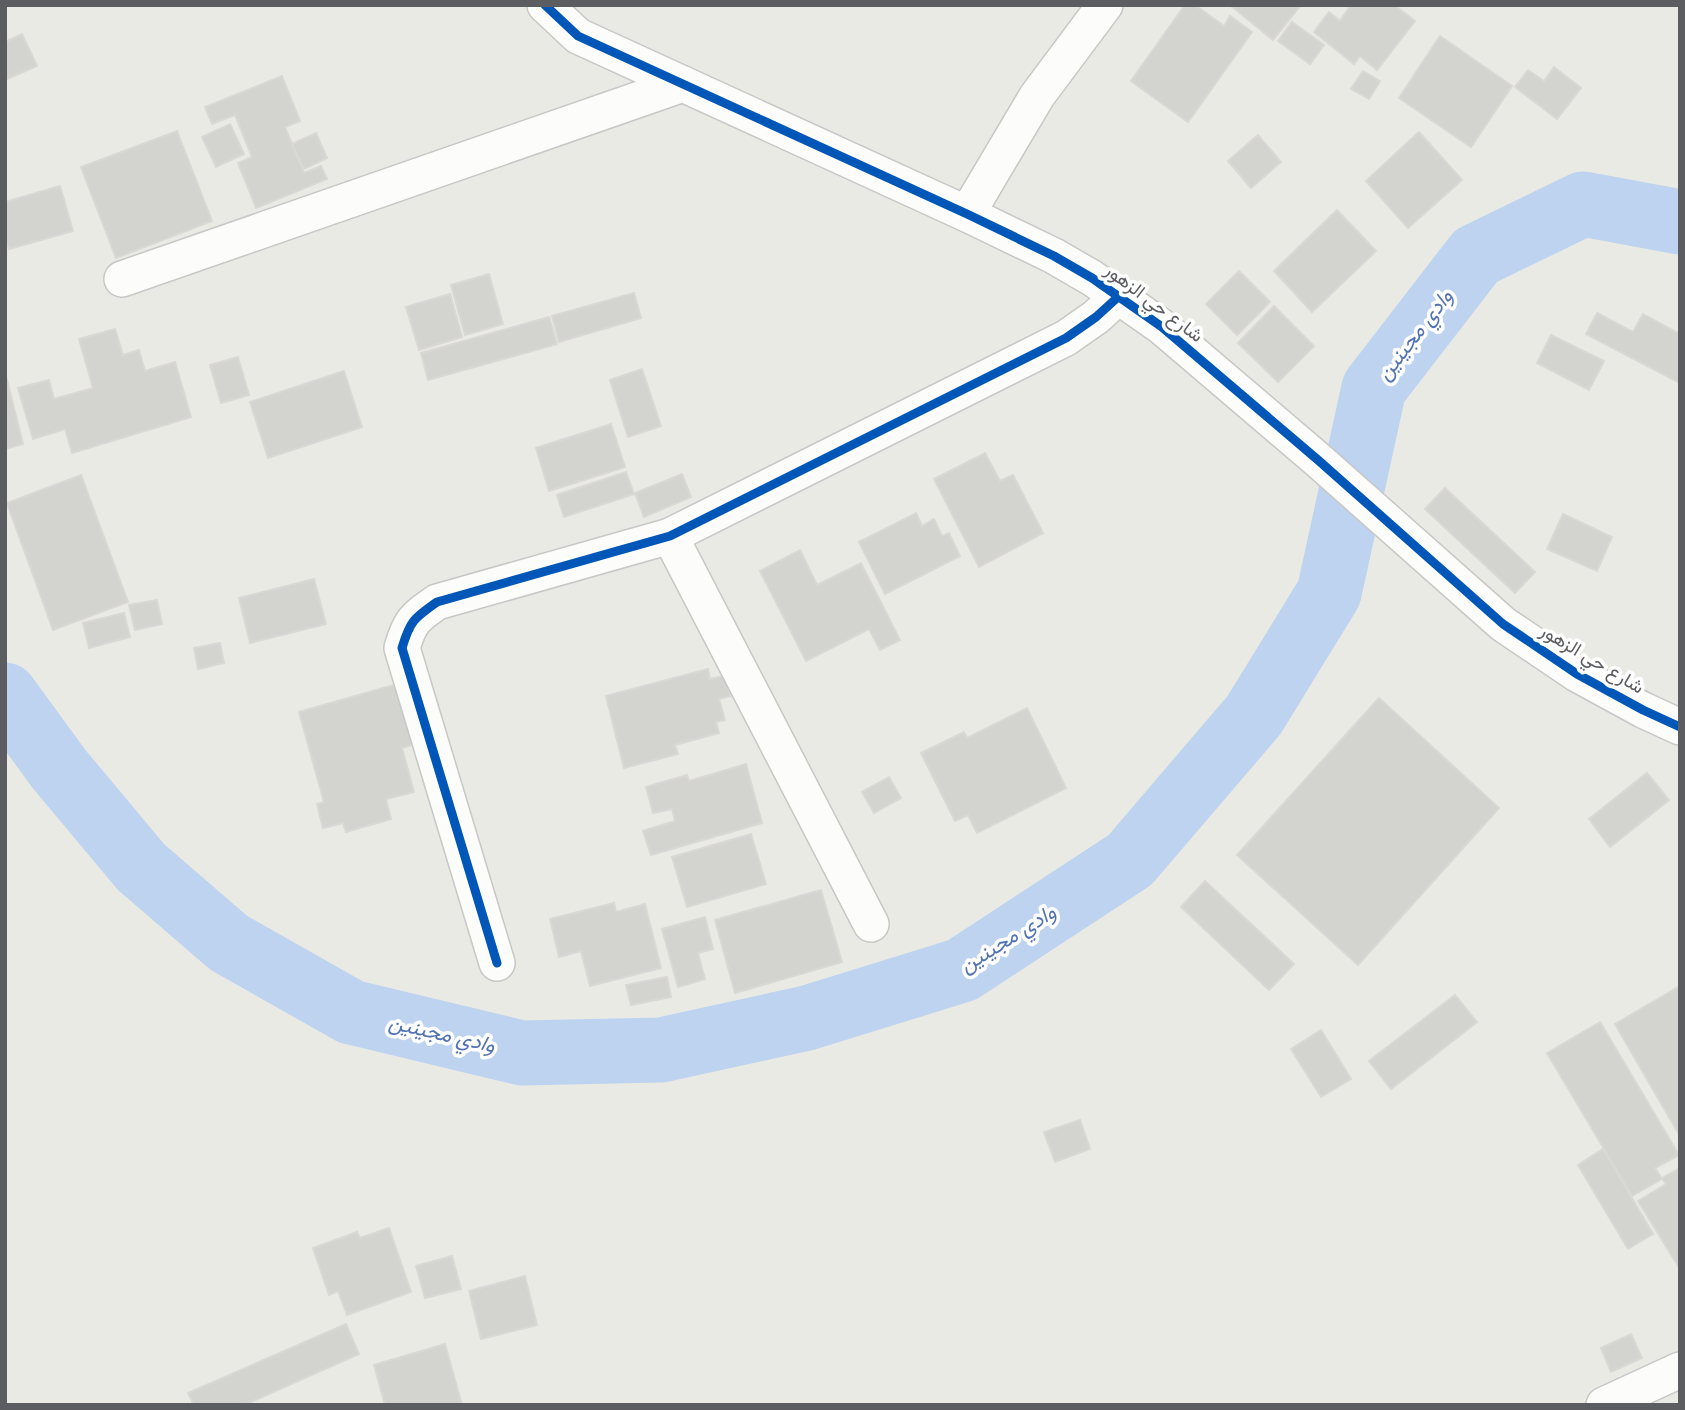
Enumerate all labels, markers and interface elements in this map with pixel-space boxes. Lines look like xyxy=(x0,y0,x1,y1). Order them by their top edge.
street label: شارع حي الزهور xyxy=(1097,258,1207,350)
water label: وادي مجينين xyxy=(1372,284,1462,388)
street label: شارع حي الزهور xyxy=(1533,619,1648,702)
water label: وادي مجينين xyxy=(955,899,1063,982)
water label: وادي مجينين xyxy=(386,1010,498,1062)

